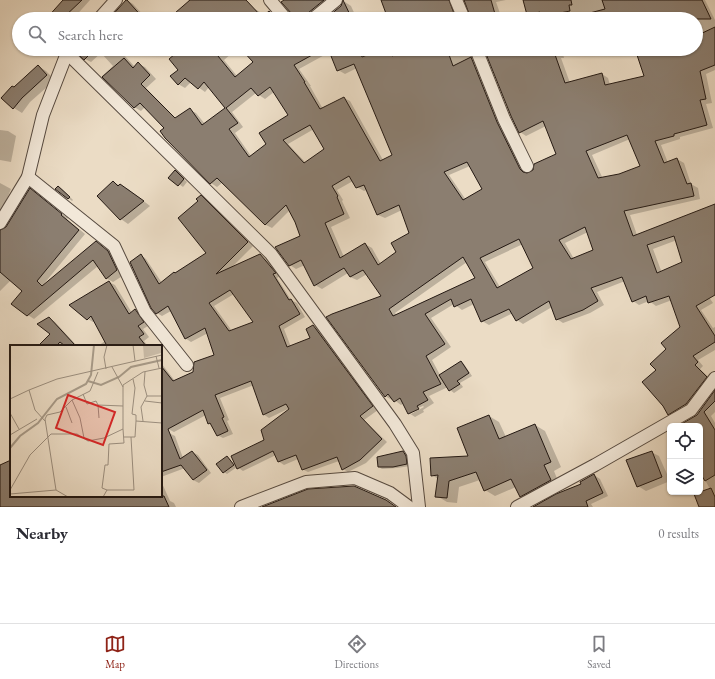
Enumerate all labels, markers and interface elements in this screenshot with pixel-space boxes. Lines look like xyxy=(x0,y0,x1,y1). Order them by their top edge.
search box xyxy=(12,12,703,56)
icon: search xyxy=(26,23,48,45)
text: Search here xyxy=(58,25,123,44)
inset map xyxy=(10,345,162,497)
map controls xyxy=(667,423,703,495)
button: locate xyxy=(667,423,703,459)
button: layers xyxy=(667,459,703,495)
text: Nearby xyxy=(16,522,68,544)
text: 0 results xyxy=(658,525,699,542)
tab: Map xyxy=(104,633,126,671)
tab: Directions xyxy=(335,633,379,671)
tab: Saved xyxy=(587,633,611,671)

